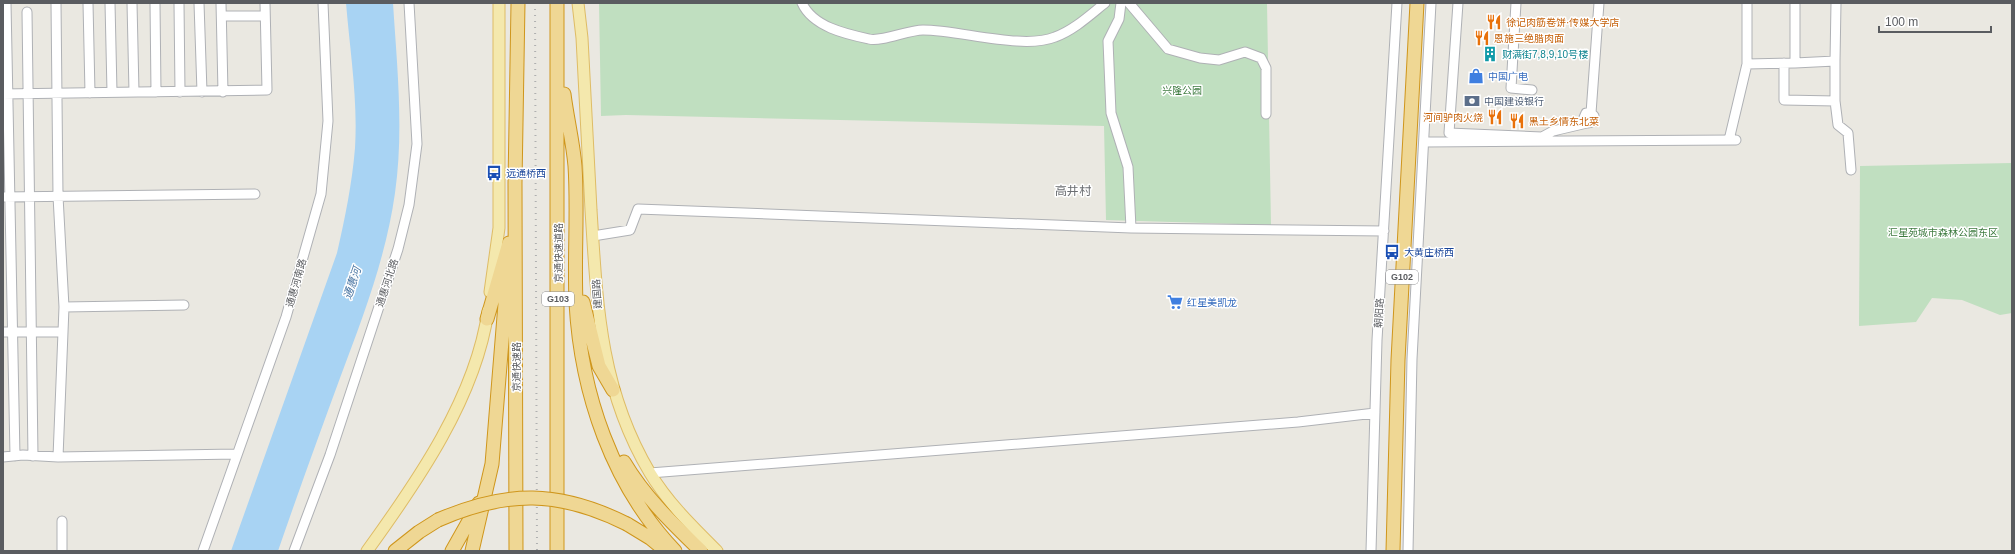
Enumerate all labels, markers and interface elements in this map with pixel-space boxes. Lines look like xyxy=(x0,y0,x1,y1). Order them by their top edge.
scale bar xyxy=(1879,8,1991,34)
restaurant icon: 徐记肉筋卷饼·传媒大学店 xyxy=(1485,13,1503,31)
text: 100 m xyxy=(1885,15,1918,29)
place label: 徐记肉筋卷饼·传媒大学店 xyxy=(1506,17,1619,28)
restaurant icon: 恩施三绝腊肉面 xyxy=(1473,29,1491,47)
place label: 恩施三绝腊肉面 xyxy=(1494,33,1564,44)
building icon: 财满街7,8,9,10号楼 xyxy=(1481,45,1499,63)
place label: 财满街7,8,9,10号楼 xyxy=(1502,49,1588,60)
shop icon: 中国广电 xyxy=(1467,67,1485,85)
place label: 中国广电 xyxy=(1488,71,1528,82)
park label: 兴隆公园 xyxy=(1162,85,1202,96)
bank icon: 中国建设银行 xyxy=(1463,92,1481,110)
place label: 中国建设银行 xyxy=(1484,96,1544,107)
restaurant icon: 河间驴肉火烧 xyxy=(1486,108,1504,126)
place label: 河间驴肉火烧 xyxy=(1423,112,1483,123)
restaurant icon: 黑土乡情东北菜 xyxy=(1508,112,1526,130)
place label: 黑土乡情东北菜 xyxy=(1529,116,1599,127)
bus stop icon: 远通桥西 xyxy=(485,164,503,182)
place label: 远通桥西 xyxy=(506,168,546,179)
district label: 高井村 xyxy=(1055,184,1092,198)
street label: 京通快速道路 xyxy=(553,223,564,283)
park label: 汇星苑城市森林公园东区 xyxy=(1888,227,1998,238)
bus stop icon: 大黄庄桥西 xyxy=(1383,243,1401,261)
place label: 大黄庄桥西 xyxy=(1404,247,1454,258)
street label: 通惠河南路 xyxy=(284,257,308,309)
street label: 通惠河北路 xyxy=(374,258,400,308)
water label: 通惠河 xyxy=(341,264,364,301)
road number: G102 xyxy=(1386,270,1418,284)
street label: 建国路 xyxy=(590,279,604,309)
road number: G103 xyxy=(542,292,574,306)
supermarket icon: 红星美凯龙 xyxy=(1166,293,1184,311)
place label: 红星美凯龙 xyxy=(1187,297,1237,308)
street label: 朝阳路 xyxy=(1372,298,1386,328)
street label: 京通快速路 xyxy=(511,342,522,392)

